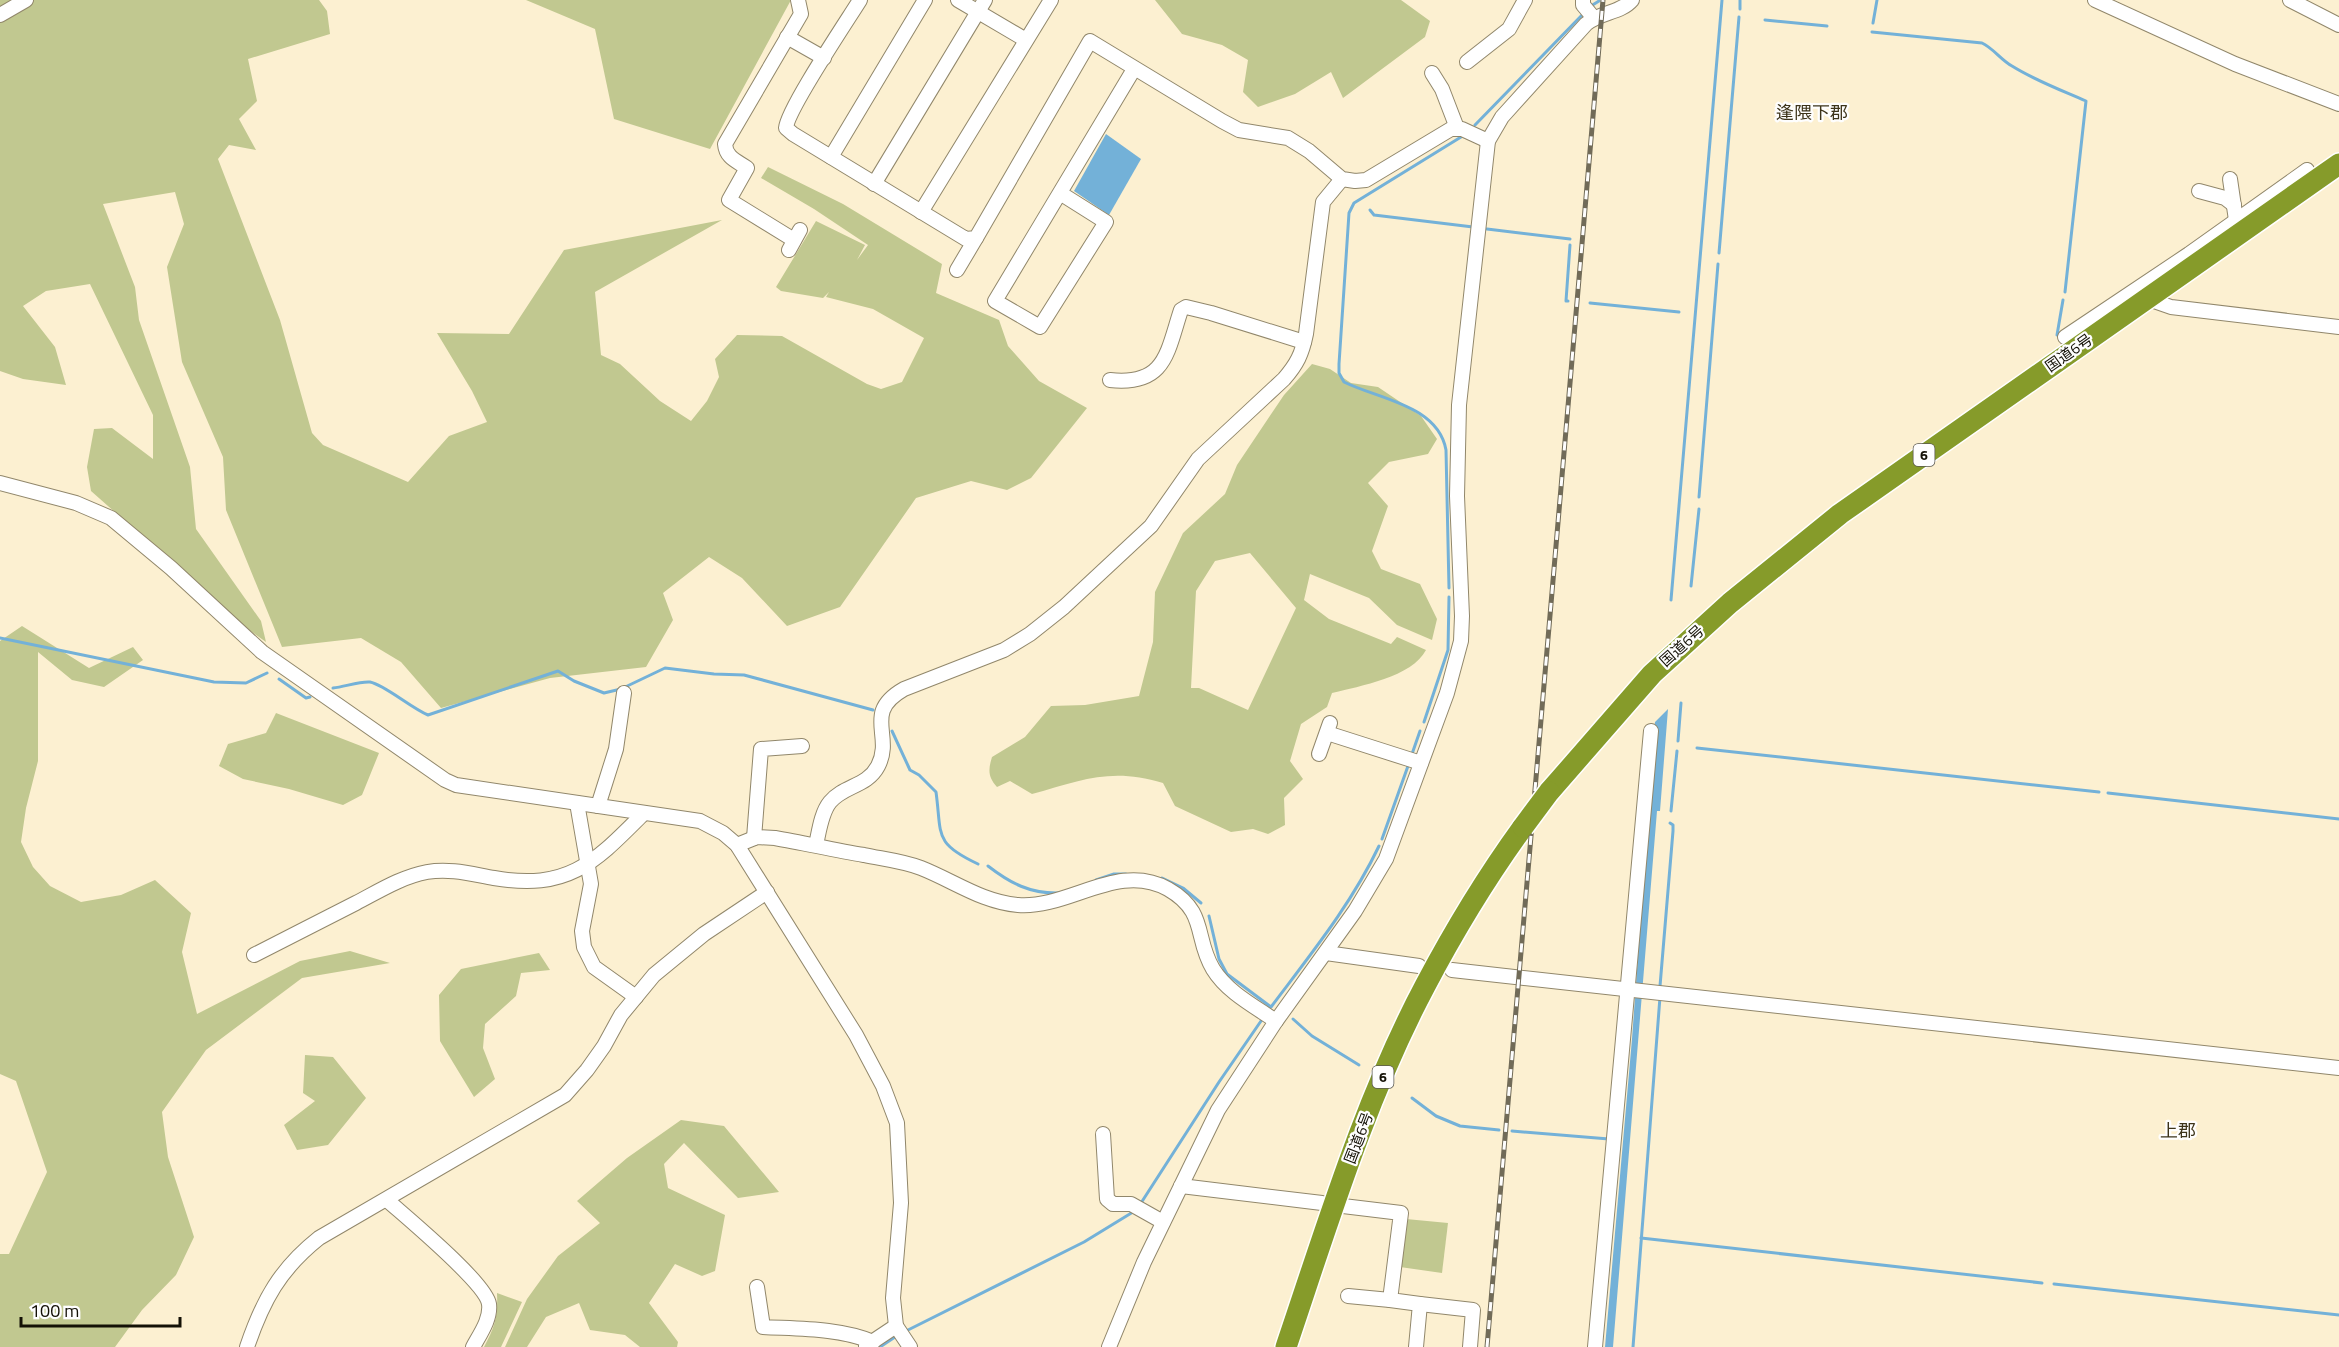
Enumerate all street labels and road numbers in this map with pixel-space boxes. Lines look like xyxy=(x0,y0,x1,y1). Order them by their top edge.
street label: 国道6号 xyxy=(2040,328,2097,377)
road number: 6 xyxy=(1914,444,1934,466)
street label: 国道6号 xyxy=(1654,619,1709,672)
road number: 6 xyxy=(1372,1066,1394,1088)
street label: 国道6号 xyxy=(1338,1109,1379,1167)

